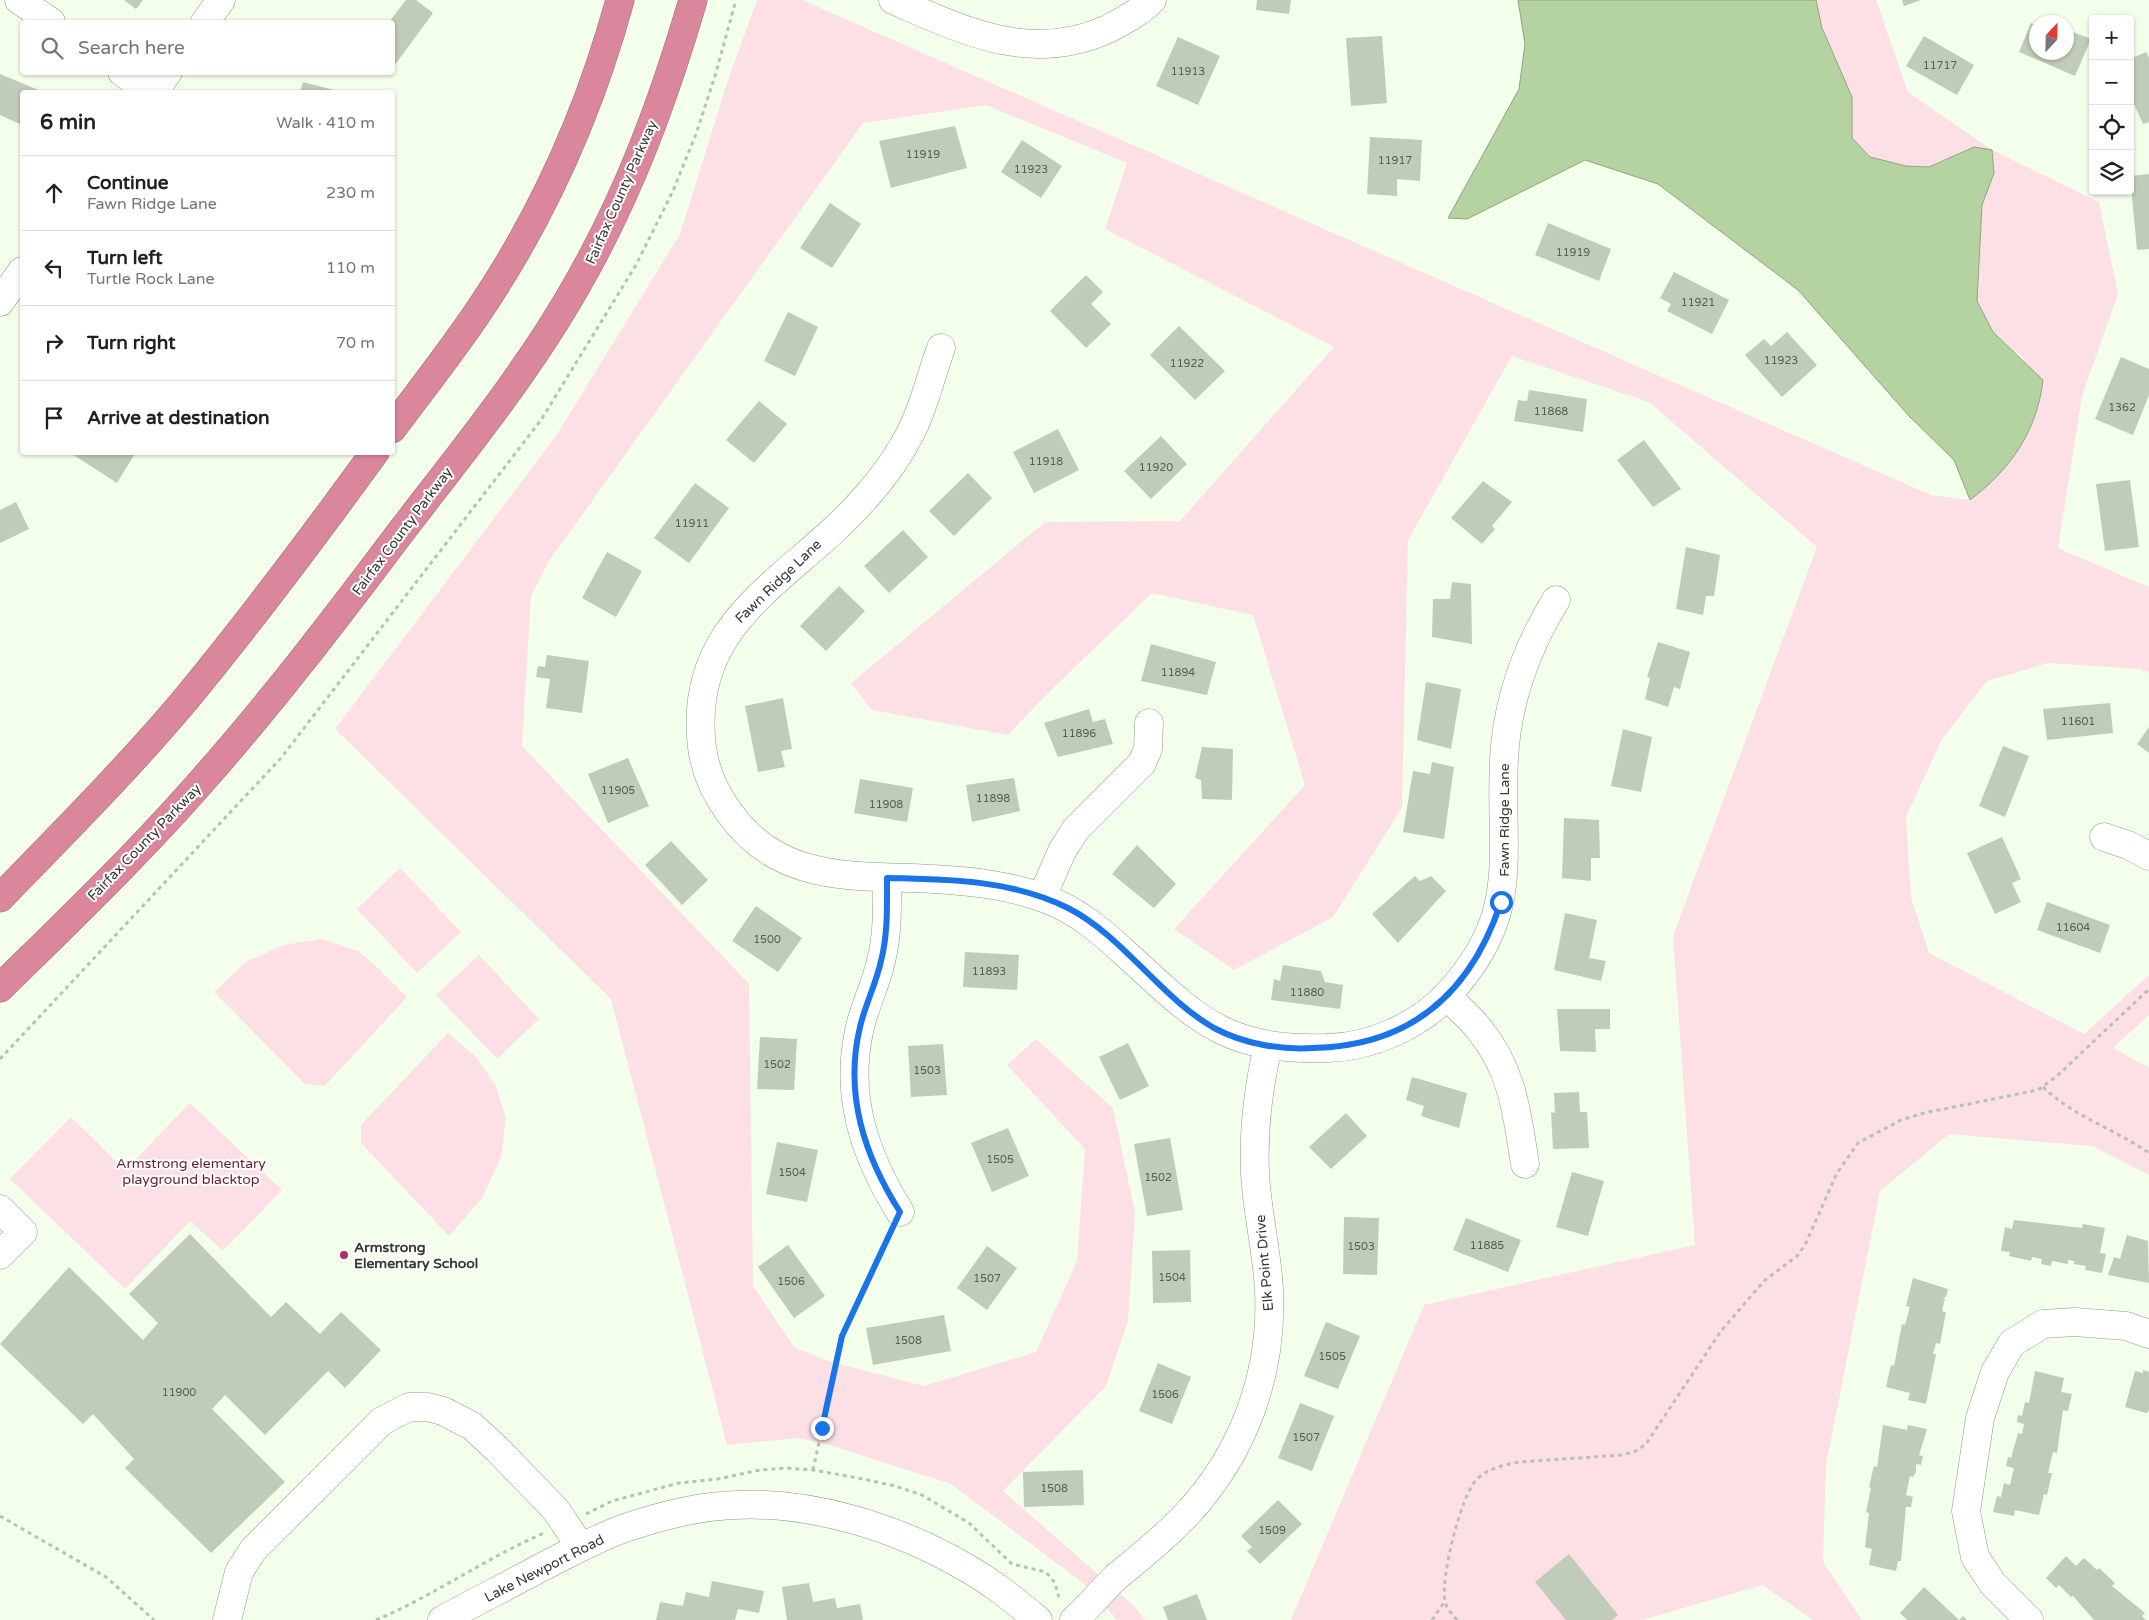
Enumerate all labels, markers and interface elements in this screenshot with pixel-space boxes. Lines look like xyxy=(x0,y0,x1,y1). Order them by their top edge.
north arrow xyxy=(2029,15,2074,60)
map controls xyxy=(2089,15,2134,195)
button: + xyxy=(2089,15,2134,60)
search box xyxy=(20,20,395,75)
icon: search xyxy=(38,34,66,62)
text: Search here xyxy=(78,37,185,59)
house number: 11717 xyxy=(1923,59,1957,72)
button: − xyxy=(2089,60,2134,105)
house number: 11913 xyxy=(1171,65,1205,78)
button: locate xyxy=(2089,105,2134,150)
text: 6 min xyxy=(40,110,96,135)
text: Walk · 410 m xyxy=(276,113,375,133)
street label: Fairfax County Parkway xyxy=(582,117,661,267)
house number: 11919 xyxy=(906,148,940,161)
button: layers xyxy=(2089,150,2134,195)
house number: 11917 xyxy=(1378,154,1412,167)
house number: 11923 xyxy=(1014,163,1048,176)
text: Continue xyxy=(87,172,169,194)
icon: ahead xyxy=(40,179,68,207)
text: 230 m xyxy=(326,183,375,203)
text: Fawn Ridge Lane xyxy=(87,194,217,214)
house number: 11919 xyxy=(1556,246,1590,259)
text: Turn left xyxy=(87,247,163,269)
icon: left xyxy=(40,254,68,282)
text: 110 m xyxy=(326,258,375,278)
text: Turtle Rock Lane xyxy=(87,269,215,289)
house number: 11921 xyxy=(1681,296,1715,309)
icon: right xyxy=(40,329,68,357)
text: Turn right xyxy=(87,332,175,354)
text: 70 m xyxy=(336,333,375,353)
house number: 11923 xyxy=(1764,354,1798,367)
house number: 11922 xyxy=(1170,357,1204,370)
house number: 1362 xyxy=(2108,401,2136,414)
icon: arrive xyxy=(40,404,68,432)
house number: 11868 xyxy=(1534,405,1568,418)
text: Arrive at destination xyxy=(87,407,270,429)
house number: 11918 xyxy=(1029,455,1063,468)
house number: 11920 xyxy=(1139,461,1173,474)
street label: Fairfax County Parkway xyxy=(349,464,456,599)
house number: 11911 xyxy=(675,517,709,530)
street label: Fawn Ridge Lane xyxy=(732,536,825,627)
house number: 11894 xyxy=(1161,666,1195,679)
house number: 11601 xyxy=(2061,715,2095,728)
house number: 11896 xyxy=(1062,727,1096,740)
street label: Fawn Ridge Lane xyxy=(1496,763,1513,877)
street label: Fairfax County Parkway xyxy=(84,780,205,904)
house number: 11905 xyxy=(601,784,635,797)
house number: 11898 xyxy=(976,792,1010,805)
house number: 11908 xyxy=(869,798,903,811)
route start xyxy=(1490,891,1513,914)
house number: 11604 xyxy=(2056,921,2090,934)
house number: 1500 xyxy=(753,933,781,946)
house number: 11893 xyxy=(972,965,1006,978)
house number: 11880 xyxy=(1290,986,1324,999)
house number: 1502 xyxy=(763,1058,791,1071)
house number: 1503 xyxy=(913,1064,941,1077)
house number: 1505 xyxy=(986,1153,1014,1166)
park label: Armstrong elementary playground blacktop xyxy=(116,1155,266,1188)
house number: 1504 xyxy=(778,1166,806,1179)
house number: 1502 xyxy=(1144,1171,1172,1184)
street label: Elk Point Drive xyxy=(1252,1214,1277,1312)
place label: Armstrong Elementary School xyxy=(354,1239,478,1272)
house number: 11885 xyxy=(1470,1239,1504,1252)
house number: 1503 xyxy=(1347,1240,1375,1253)
marker: Armstrong Elementary School xyxy=(338,1249,350,1261)
house number: 1504 xyxy=(1158,1271,1186,1284)
house number: 1507 xyxy=(973,1272,1001,1285)
house number: 1506 xyxy=(777,1275,805,1288)
house number: 1508 xyxy=(894,1334,922,1347)
house number: 1505 xyxy=(1318,1350,1346,1363)
house number: 11900 xyxy=(162,1386,196,1399)
house number: 1506 xyxy=(1151,1388,1179,1401)
route end xyxy=(811,1417,834,1440)
house number: 1507 xyxy=(1292,1431,1320,1444)
house number: 1508 xyxy=(1040,1482,1068,1495)
house number: 1509 xyxy=(1258,1524,1286,1537)
street label: Lake Newport Road xyxy=(482,1531,607,1606)

